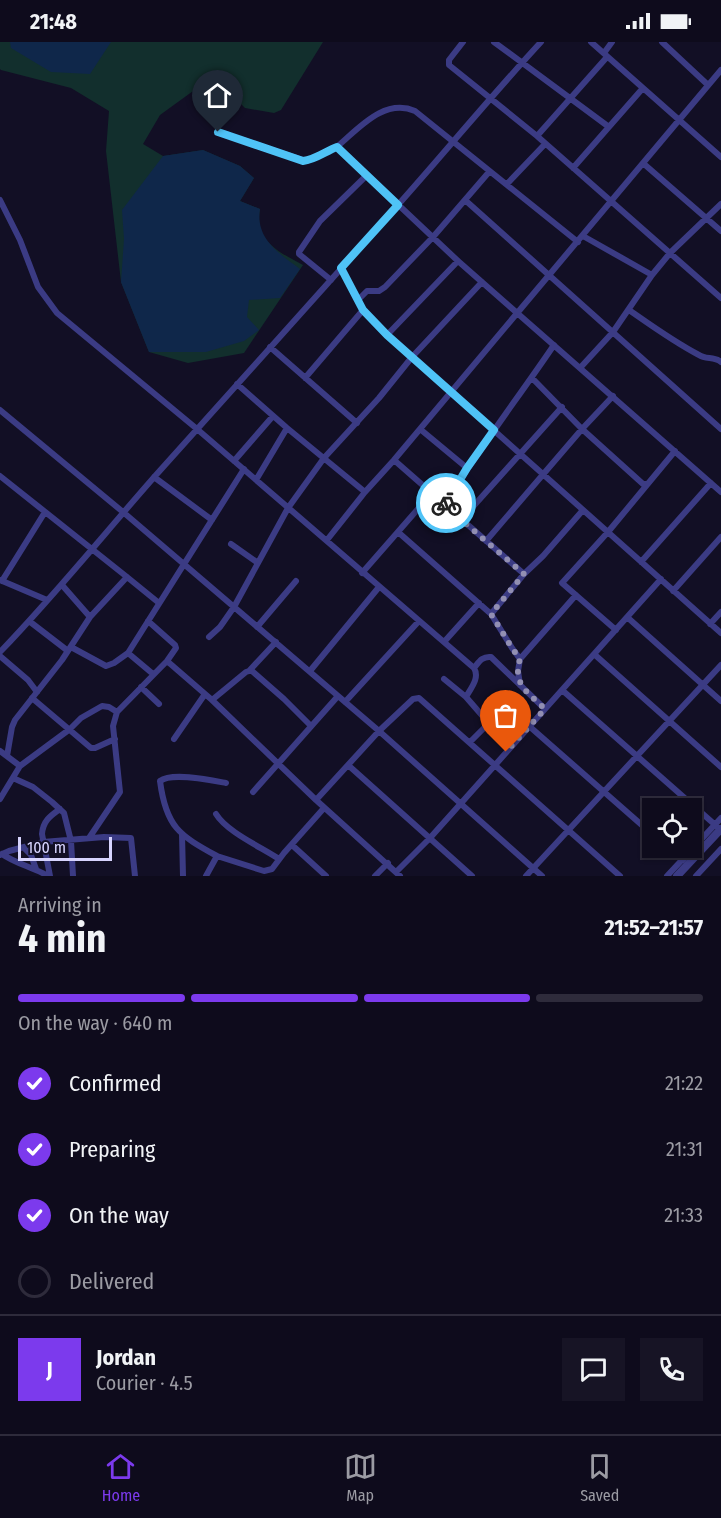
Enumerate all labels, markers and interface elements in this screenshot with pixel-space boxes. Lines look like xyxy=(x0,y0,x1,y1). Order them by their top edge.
text: 21:48 xyxy=(30,8,77,35)
pin xyxy=(192,70,243,132)
icon: home xyxy=(201,79,234,112)
courier xyxy=(416,473,476,533)
icon: bike xyxy=(430,487,463,520)
pin xyxy=(480,690,531,752)
icon: bag xyxy=(489,699,522,732)
map controls xyxy=(642,798,702,858)
button: locate xyxy=(642,798,702,858)
scale bar xyxy=(18,834,112,862)
text: 100 m xyxy=(27,838,66,857)
text: Arriving in xyxy=(18,893,102,917)
text: 21:52–21:57 xyxy=(605,914,703,941)
text: 4 min xyxy=(18,916,106,962)
text: On the way · 640 m xyxy=(18,1011,172,1035)
icon: check xyxy=(18,1067,51,1100)
text: Confirmed xyxy=(69,1070,162,1097)
text: 21:22 xyxy=(665,1071,703,1095)
icon: check xyxy=(18,1133,51,1166)
text: Preparing xyxy=(69,1136,155,1163)
text: 21:31 xyxy=(666,1137,703,1161)
icon: check xyxy=(18,1199,51,1232)
text: On the way xyxy=(69,1202,169,1229)
text: 21:33 xyxy=(664,1203,703,1227)
text: Delivered xyxy=(69,1268,154,1295)
button: chat xyxy=(562,1338,625,1401)
button: phone xyxy=(640,1338,703,1401)
text: Jordan xyxy=(96,1344,156,1371)
text: J xyxy=(46,1356,53,1383)
text: Courier · 4.5 xyxy=(96,1371,193,1395)
tab: Home xyxy=(102,1450,140,1505)
tab: Map xyxy=(344,1450,377,1505)
tab: Saved xyxy=(580,1450,619,1505)

